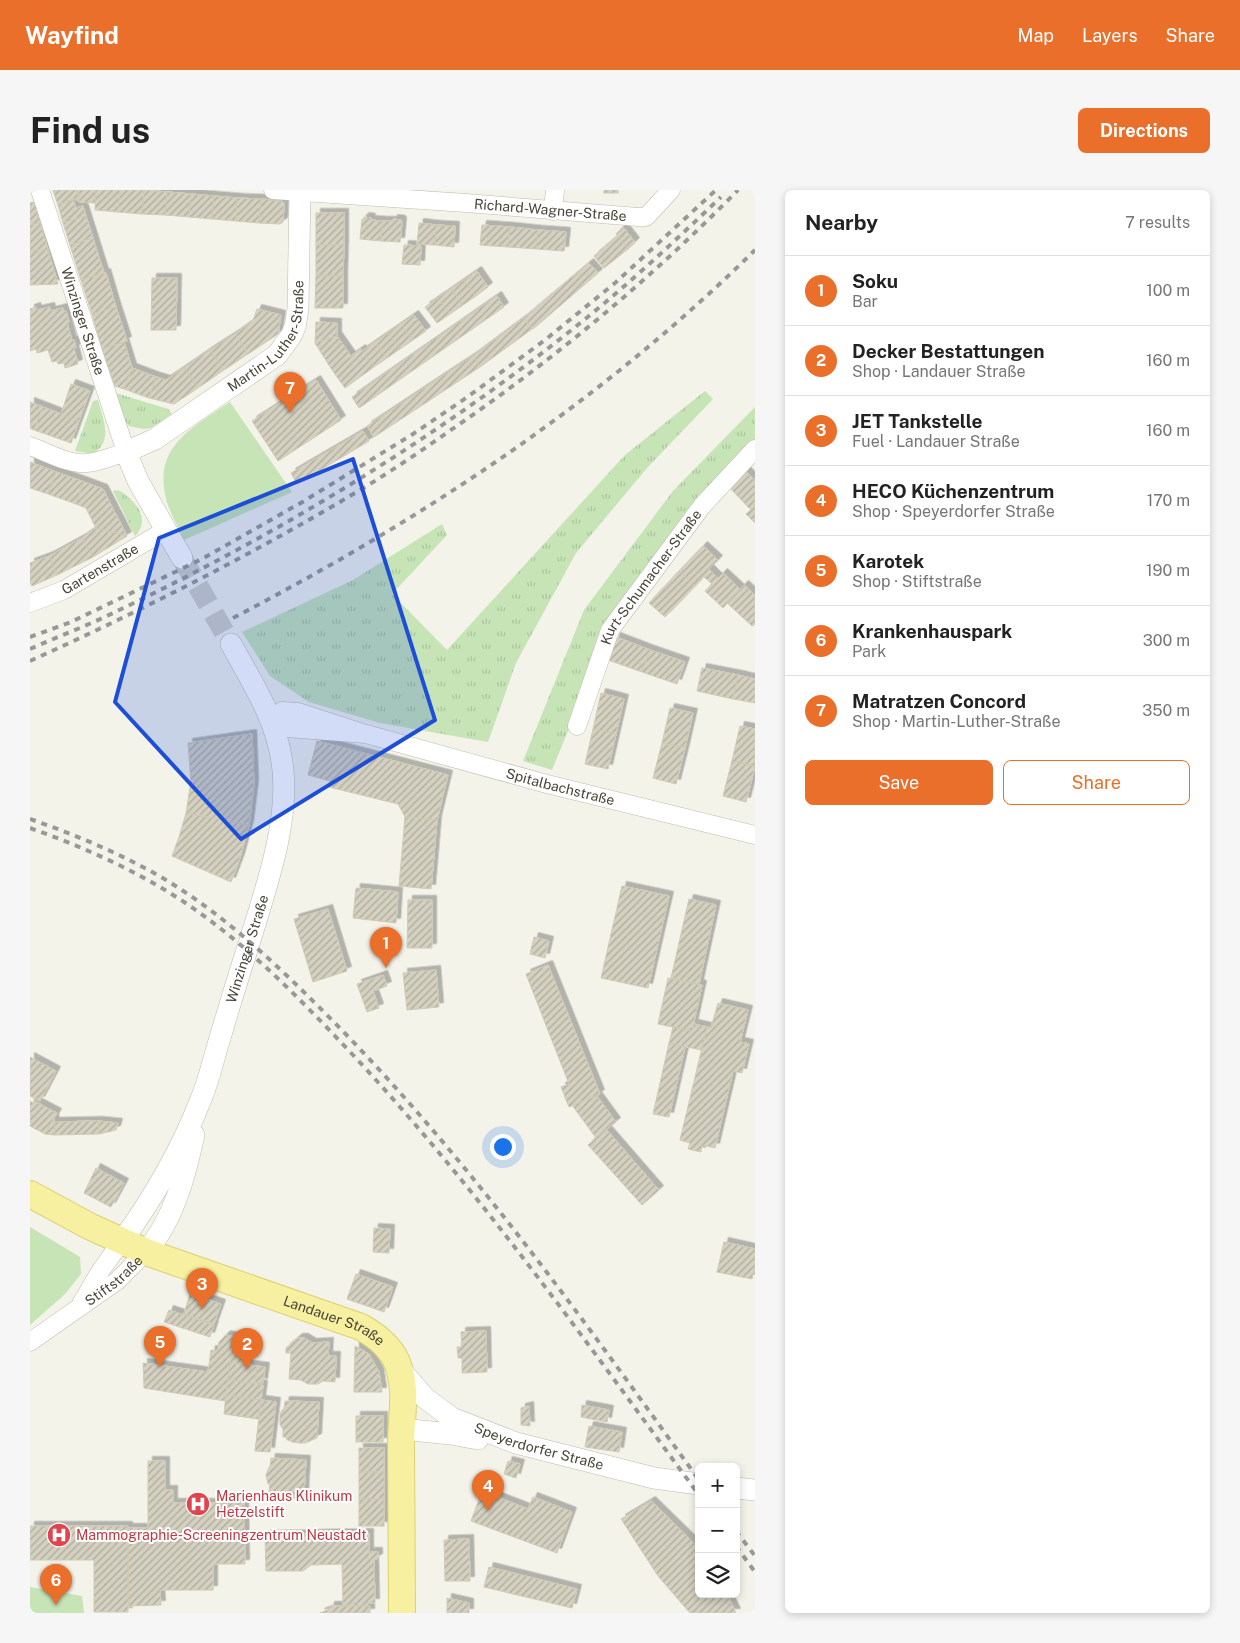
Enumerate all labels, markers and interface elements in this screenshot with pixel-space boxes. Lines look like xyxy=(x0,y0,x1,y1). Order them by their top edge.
text: Wayfind xyxy=(25,21,119,49)
text: Map xyxy=(1018,25,1054,46)
text: Layers xyxy=(1082,25,1138,46)
text: Share xyxy=(1166,25,1215,46)
button: Directions xyxy=(1078,108,1210,153)
text: Find us xyxy=(30,110,150,151)
street label: Richard-Wagner-Straße xyxy=(473,196,627,224)
text: Nearby xyxy=(805,210,878,235)
text: 7 results xyxy=(1125,213,1190,232)
street label: Winzinger Straße xyxy=(58,265,108,377)
text: Soku xyxy=(852,270,898,292)
street label: Martin-Luther-Straße xyxy=(224,280,306,395)
text: 1 xyxy=(818,281,824,300)
text: 100 m xyxy=(1146,281,1190,300)
text: Bar xyxy=(852,292,878,311)
text: Decker Bestattungen xyxy=(852,340,1045,362)
text: 2 xyxy=(816,351,826,370)
text: 160 m xyxy=(1146,351,1190,370)
text: Shop · Landauer Straße xyxy=(852,362,1026,381)
pin: 7 xyxy=(274,372,306,413)
text: JET Tankstelle xyxy=(852,410,982,432)
text: 3 xyxy=(816,421,826,440)
text: 160 m xyxy=(1146,421,1190,440)
text: Fuel · Landauer Straße xyxy=(852,432,1020,451)
text: HECO Küchenzentrum xyxy=(852,480,1054,502)
text: 4 xyxy=(816,491,826,510)
text: 170 m xyxy=(1147,491,1190,510)
text: Shop · Speyerdorfer Straße xyxy=(852,502,1055,521)
street label: Kurt-Schumacher-Straße xyxy=(598,506,705,647)
street label: Gartenstraße xyxy=(59,540,141,598)
text: Karotek xyxy=(852,550,924,572)
text: 5 xyxy=(816,561,826,580)
text: 190 m xyxy=(1146,561,1190,580)
text: Shop · Stiftstraße xyxy=(852,572,982,591)
text: Krankenhauspark xyxy=(852,620,1012,642)
text: 6 xyxy=(816,631,826,650)
text: 300 m xyxy=(1143,631,1190,650)
text: Park xyxy=(852,642,886,661)
text: Matratzen Concord xyxy=(852,690,1026,712)
text: 7 xyxy=(816,701,826,720)
text: 350 m xyxy=(1142,701,1190,720)
text: Shop · Martin-Luther-Straße xyxy=(852,712,1060,731)
button: Save xyxy=(805,760,993,805)
button: Share xyxy=(1003,760,1190,805)
street label: Spitalbachstraße xyxy=(504,765,616,808)
street label: Winzinger Straße xyxy=(223,893,272,1005)
pin: 1 xyxy=(370,927,402,968)
your location xyxy=(490,1134,516,1160)
street label: Stiftstraße xyxy=(82,1252,146,1309)
pin: 3 xyxy=(186,1268,218,1309)
street label: Landauer Straße xyxy=(281,1293,388,1349)
pin: 5 xyxy=(144,1326,176,1367)
pin: 2 xyxy=(231,1328,263,1369)
street label: Speyerdorfer Straße xyxy=(472,1420,605,1473)
map controls xyxy=(695,1463,740,1598)
button: + xyxy=(695,1463,740,1508)
pin: 4 xyxy=(472,1470,504,1511)
place label: Marienhaus Klinikum Hetzelstift xyxy=(216,1488,352,1520)
hospital icon: Marienhaus Klinikum Hetzelstift xyxy=(185,1491,211,1517)
button: − xyxy=(695,1508,740,1553)
hospital icon: Mammographie-Screeningzentrum Neustadt xyxy=(46,1522,72,1548)
place label: Mammographie-Screeningzentrum Neustadt xyxy=(76,1527,367,1543)
button: layers xyxy=(695,1553,740,1598)
pin: 6 xyxy=(40,1564,72,1605)

